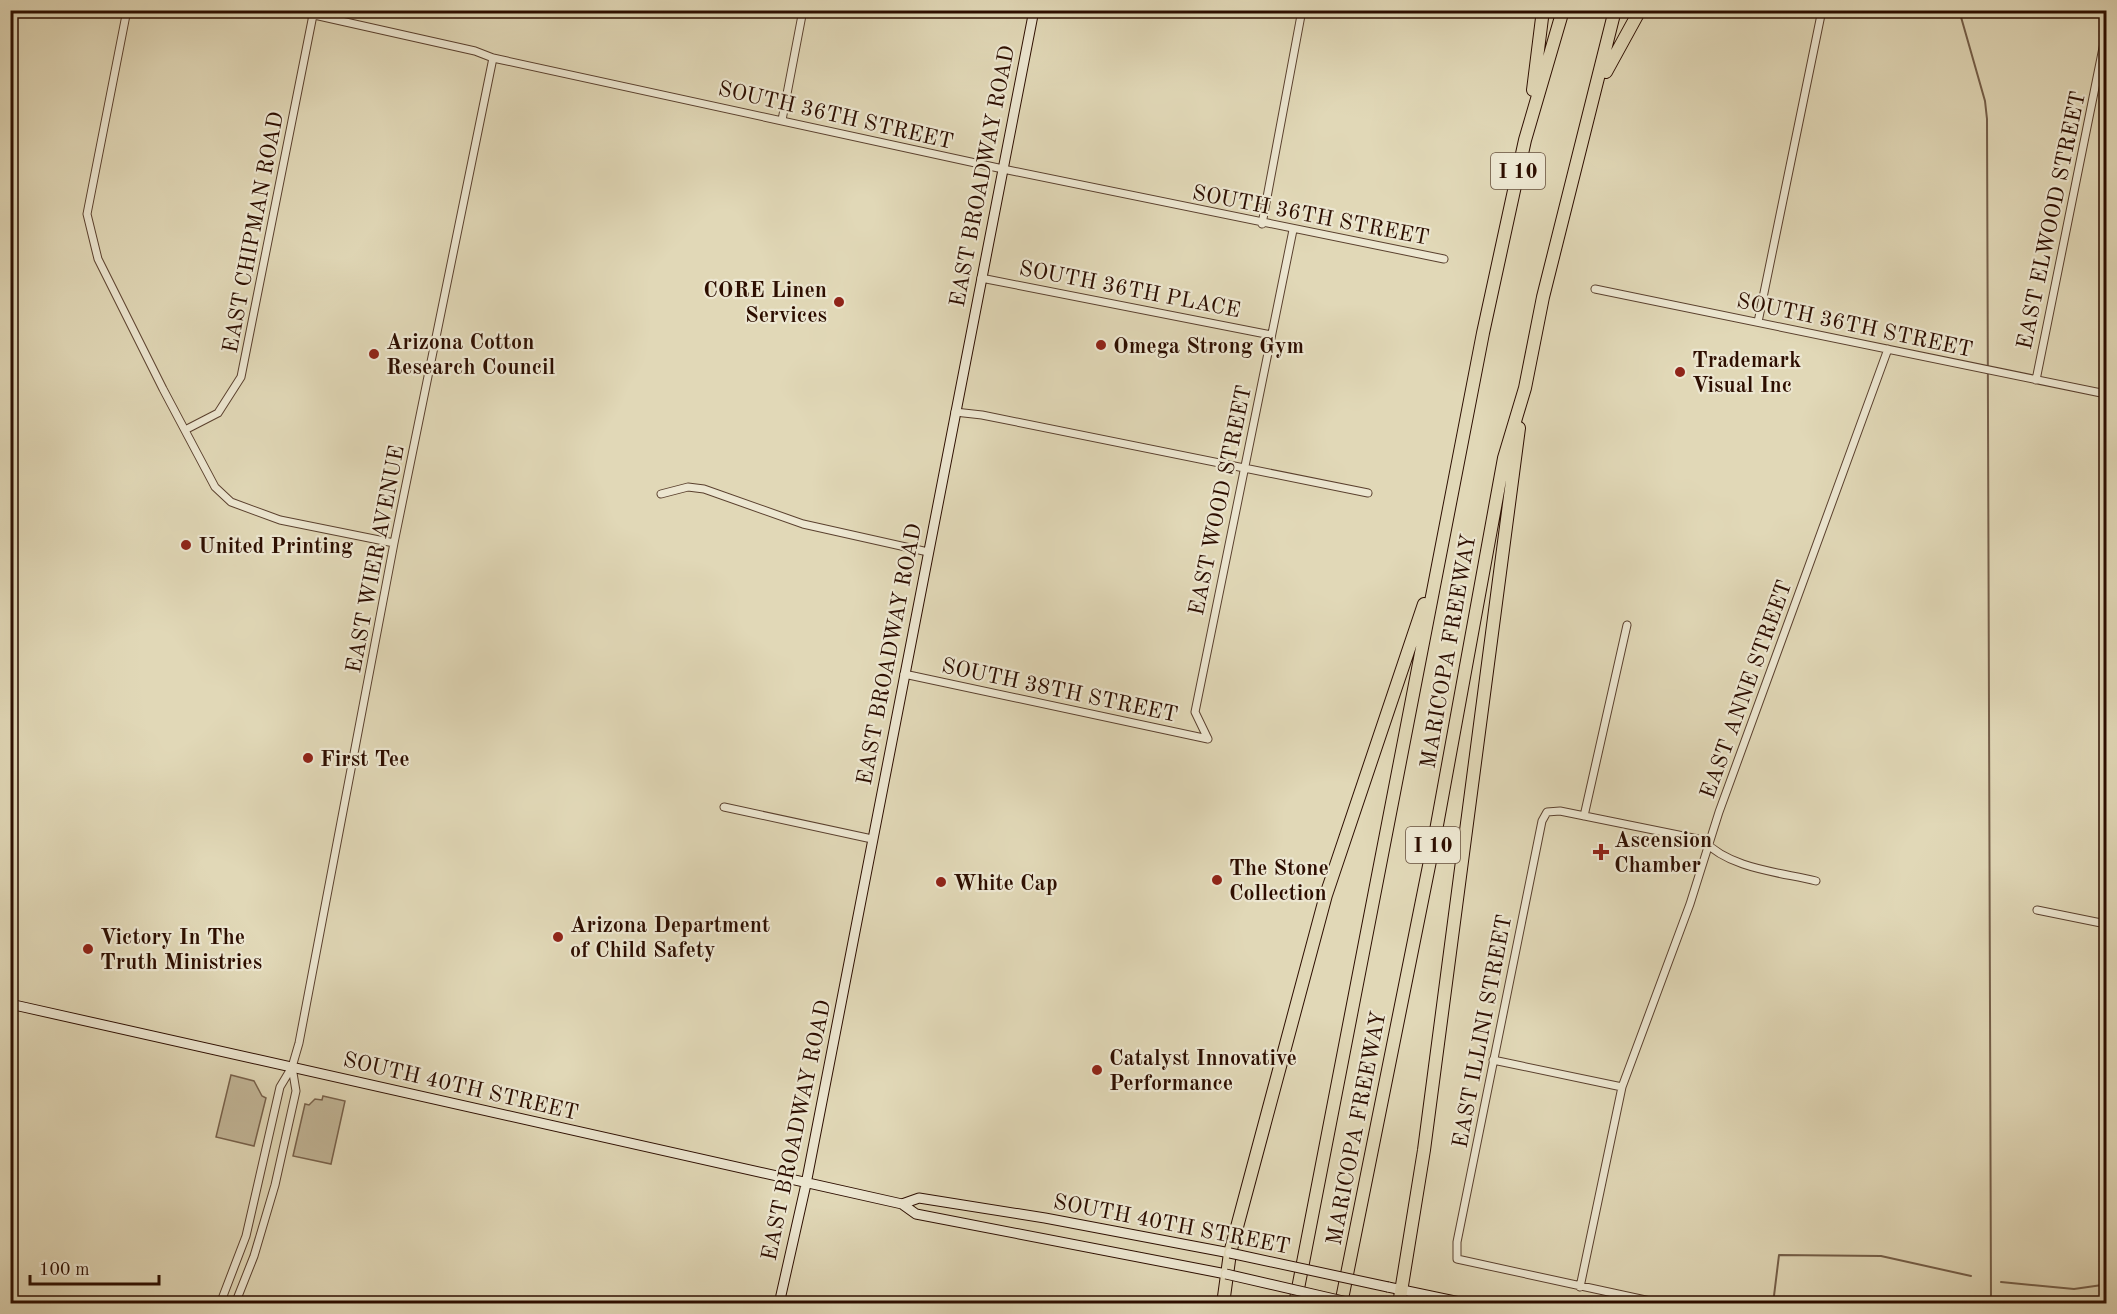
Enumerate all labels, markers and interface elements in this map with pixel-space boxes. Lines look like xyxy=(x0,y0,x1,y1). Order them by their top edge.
street label: EAST BROADWAY ROAD xyxy=(947,44,1019,309)
street label: SOUTH 36TH STREET xyxy=(716,78,955,154)
street label: EAST ELWOOD STREET xyxy=(2014,89,2090,352)
street label: EAST CHIPMAN ROAD xyxy=(220,110,288,355)
road number: I 10 xyxy=(1491,153,1545,189)
street label: SOUTH 36TH STREET xyxy=(1190,182,1431,250)
street label: SOUTH 36TH PLACE xyxy=(1017,258,1242,322)
place label: CORE Linen Services xyxy=(703,280,827,327)
street label: SOUTH 36TH STREET xyxy=(1735,290,1975,362)
marker: CORE Linen Services xyxy=(832,295,846,309)
place label: Arizona Cotton Research Council xyxy=(386,332,556,379)
place label: Omega Strong Gym xyxy=(1113,336,1304,358)
marker: Omega Strong Gym xyxy=(1094,338,1108,352)
marker: Arizona Cotton Research Council xyxy=(367,347,381,361)
place label: Trademark Visual Inc xyxy=(1692,350,1801,397)
marker: Trademark Visual Inc xyxy=(1673,365,1687,379)
street label: EAST WOOD STREET xyxy=(1186,383,1256,618)
street label: EAST WIER AVENUE xyxy=(343,444,409,675)
street label: EAST BROADWAY ROAD xyxy=(854,522,926,787)
street label: MARICOPA FREEWAY xyxy=(1418,532,1480,770)
place label: United Printing xyxy=(198,536,353,558)
marker: United Printing xyxy=(179,538,193,552)
street label: EAST ANNE STREET xyxy=(1697,578,1797,802)
street label: SOUTH 38TH STREET xyxy=(940,655,1180,727)
place label: First Tee xyxy=(320,749,410,771)
marker: First Tee xyxy=(301,751,315,765)
road number: I 10 xyxy=(1406,827,1460,863)
place label: Ascension Chamber xyxy=(1614,830,1712,877)
marker: Ascension Chamber xyxy=(1592,843,1610,861)
place label: The Stone Collection xyxy=(1229,858,1329,905)
place label: White Cap xyxy=(953,873,1058,895)
marker: The Stone Collection xyxy=(1210,873,1224,887)
marker: White Cap xyxy=(934,875,948,889)
street label: EAST ILLINI STREET xyxy=(1450,913,1516,1150)
place label: Arizona Department of Child Safety xyxy=(570,915,770,962)
place label: Victory In The Truth Ministries xyxy=(100,927,262,974)
marker: Arizona Department of Child Safety xyxy=(551,930,565,944)
marker: Victory In The Truth Ministries xyxy=(81,942,95,956)
street label: EAST BROADWAY ROAD xyxy=(759,998,835,1263)
street label: MARICOPA FREEWAY xyxy=(1323,1010,1390,1247)
place label: Catalyst Innovative Performance xyxy=(1109,1048,1297,1095)
street label: SOUTH 40TH STREET xyxy=(341,1049,580,1125)
marker: Catalyst Innovative Performance xyxy=(1090,1063,1104,1077)
street label: SOUTH 40TH STREET xyxy=(1051,1191,1292,1259)
scale bar xyxy=(30,1248,159,1286)
text: 100 m xyxy=(39,1261,90,1279)

